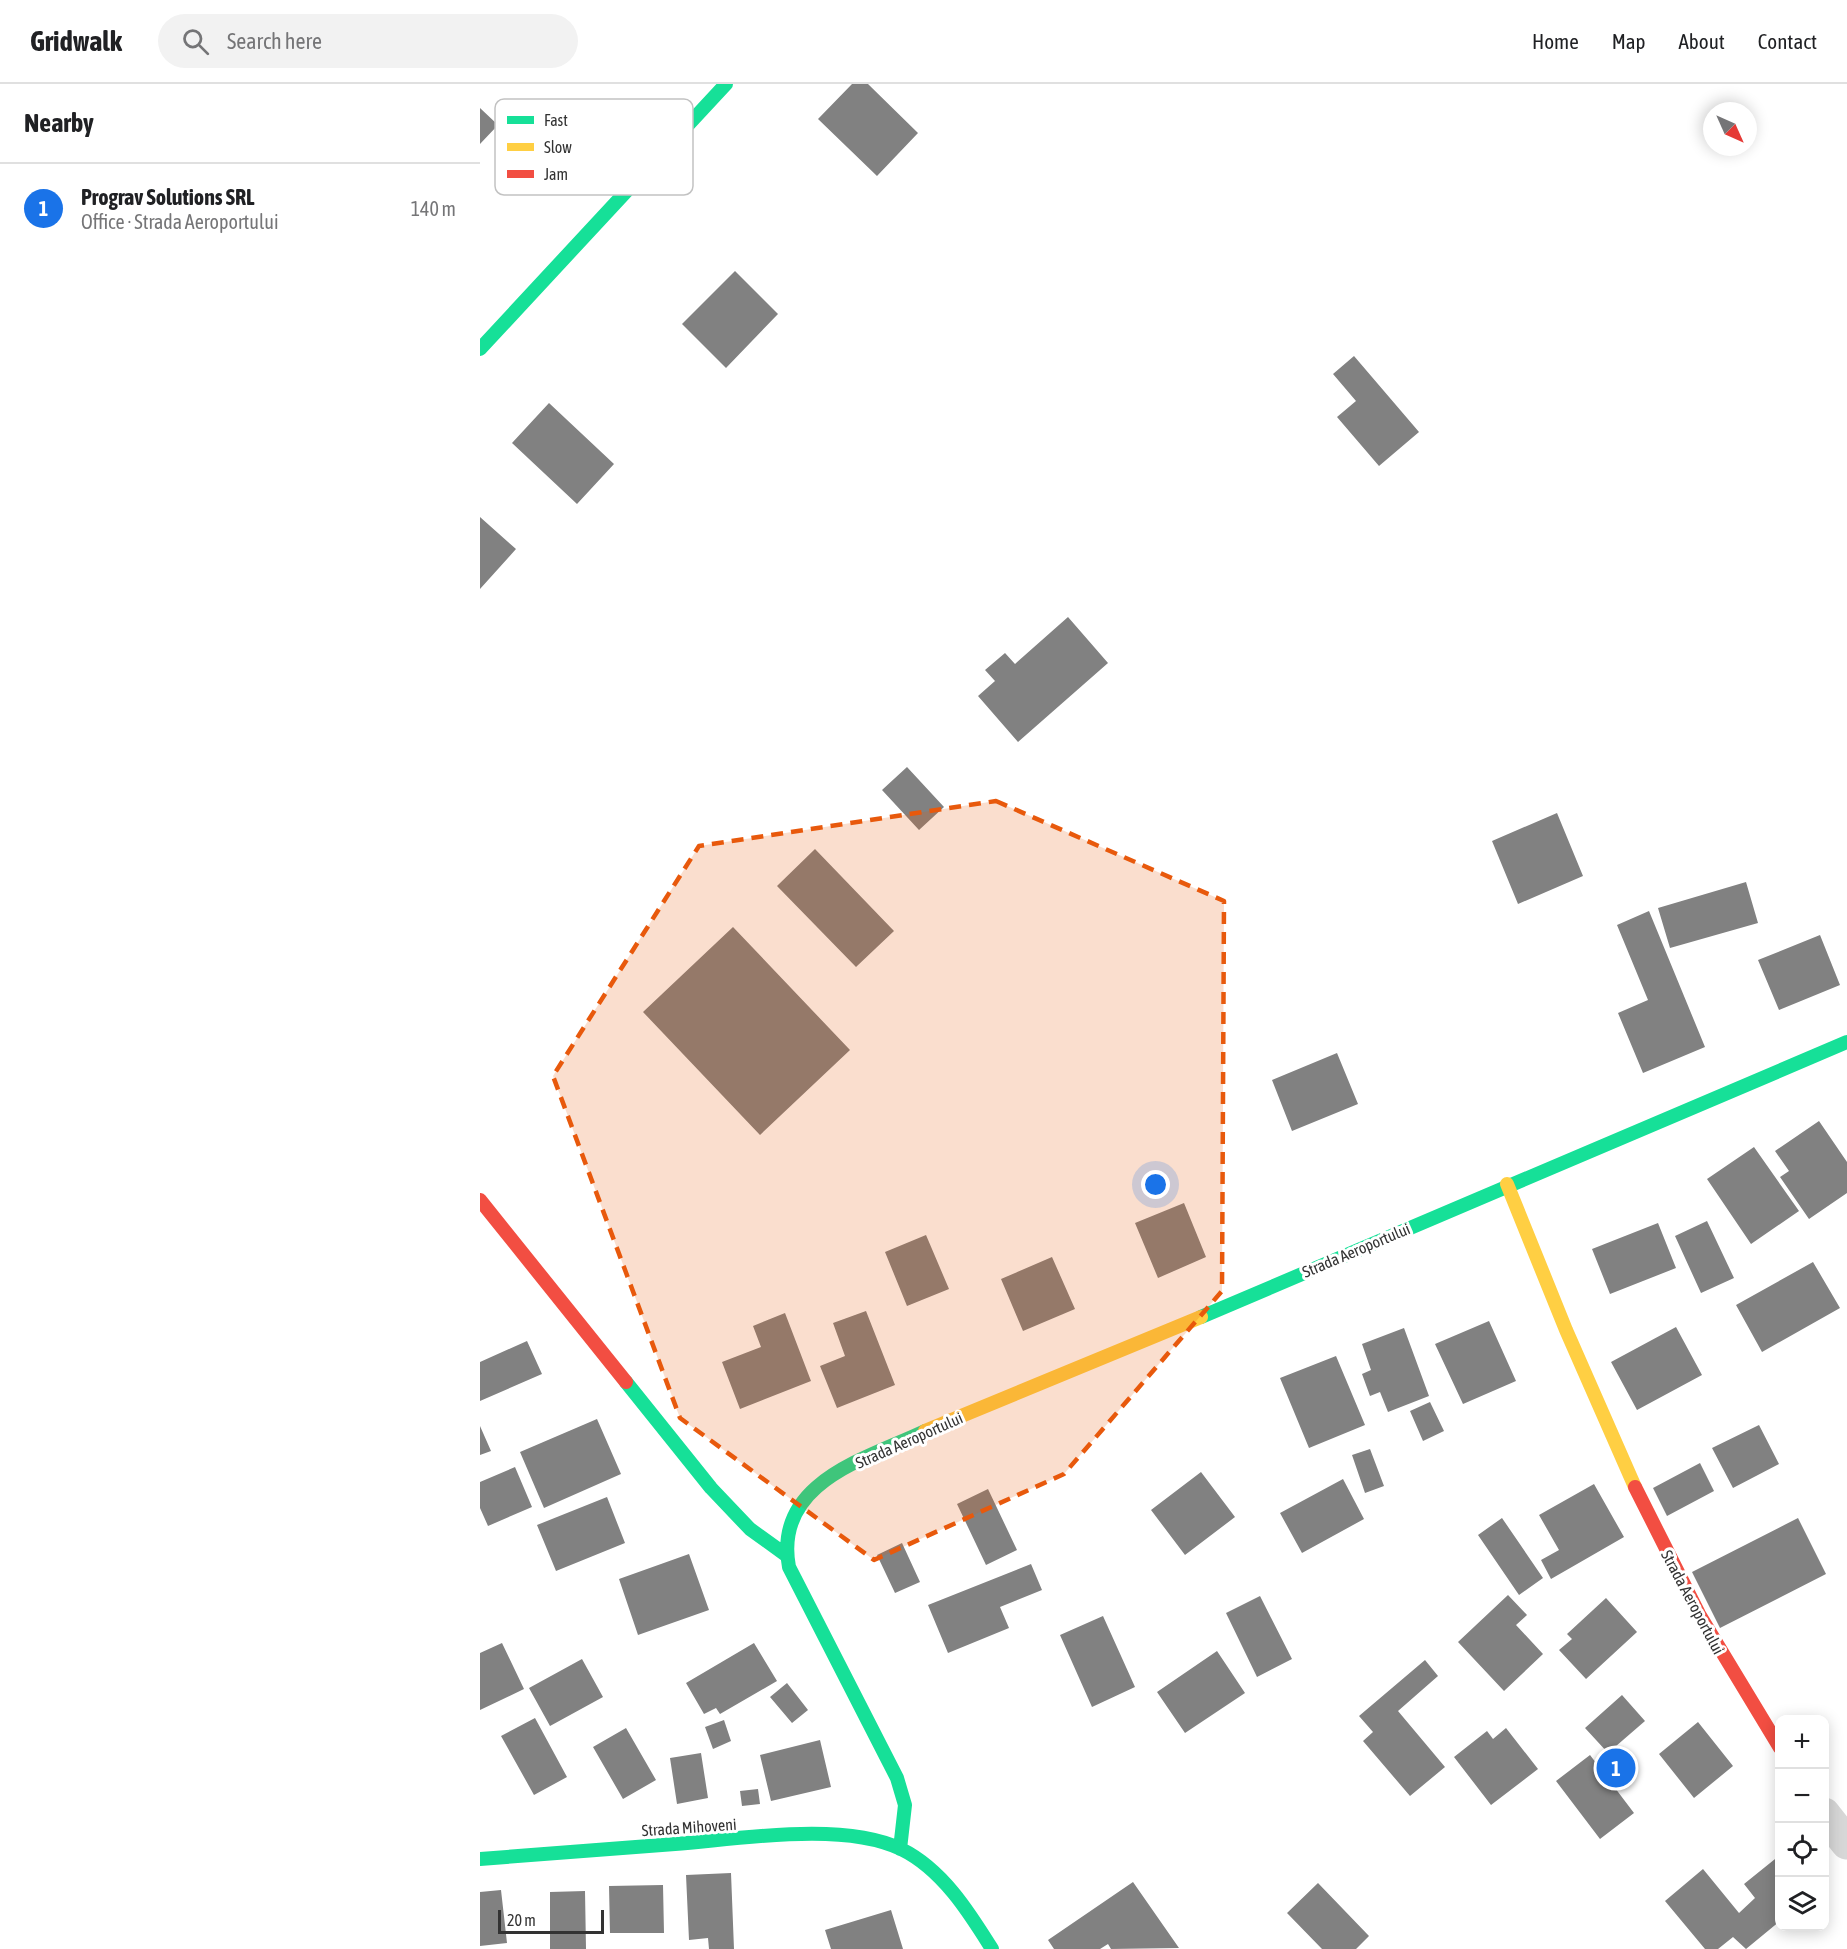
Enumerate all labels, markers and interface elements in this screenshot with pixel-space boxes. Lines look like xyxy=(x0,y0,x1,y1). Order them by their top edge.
search box xyxy=(158,14,578,68)
text: Gridwalk xyxy=(30,25,122,57)
icon: search xyxy=(179,25,212,58)
text: Search here xyxy=(227,28,322,54)
text: Home xyxy=(1532,29,1579,53)
text: Map xyxy=(1612,29,1646,53)
text: About xyxy=(1679,29,1725,53)
text: Contact xyxy=(1758,29,1817,53)
legend xyxy=(495,99,693,195)
north arrow xyxy=(1703,102,1757,156)
text: Nearby xyxy=(24,108,94,138)
text: Fast xyxy=(544,111,568,129)
text: Slow xyxy=(544,138,572,156)
text: Jam xyxy=(544,165,568,183)
text: Prograv Solutions SRL xyxy=(81,184,254,210)
text: 1 xyxy=(39,197,48,220)
text: 140 m xyxy=(411,197,456,220)
text: Office · Strada Aeroportului xyxy=(81,210,279,233)
your location xyxy=(1141,1170,1170,1199)
street label: Strada Aeroportului xyxy=(1299,1219,1413,1282)
street label: Strada Aeroportului xyxy=(853,1408,966,1473)
street label: Strada Aeroportului xyxy=(1657,1547,1728,1658)
map controls xyxy=(1775,1715,1829,1931)
button: + xyxy=(1775,1715,1829,1769)
pin: 1 xyxy=(1596,1746,1636,1790)
button: − xyxy=(1775,1769,1829,1823)
street label: Strada Mihoveni xyxy=(641,1815,737,1839)
button: locate xyxy=(1775,1823,1829,1877)
button: layers xyxy=(1775,1877,1829,1931)
scale bar xyxy=(498,1907,604,1934)
text: 20 m xyxy=(507,1911,536,1929)

